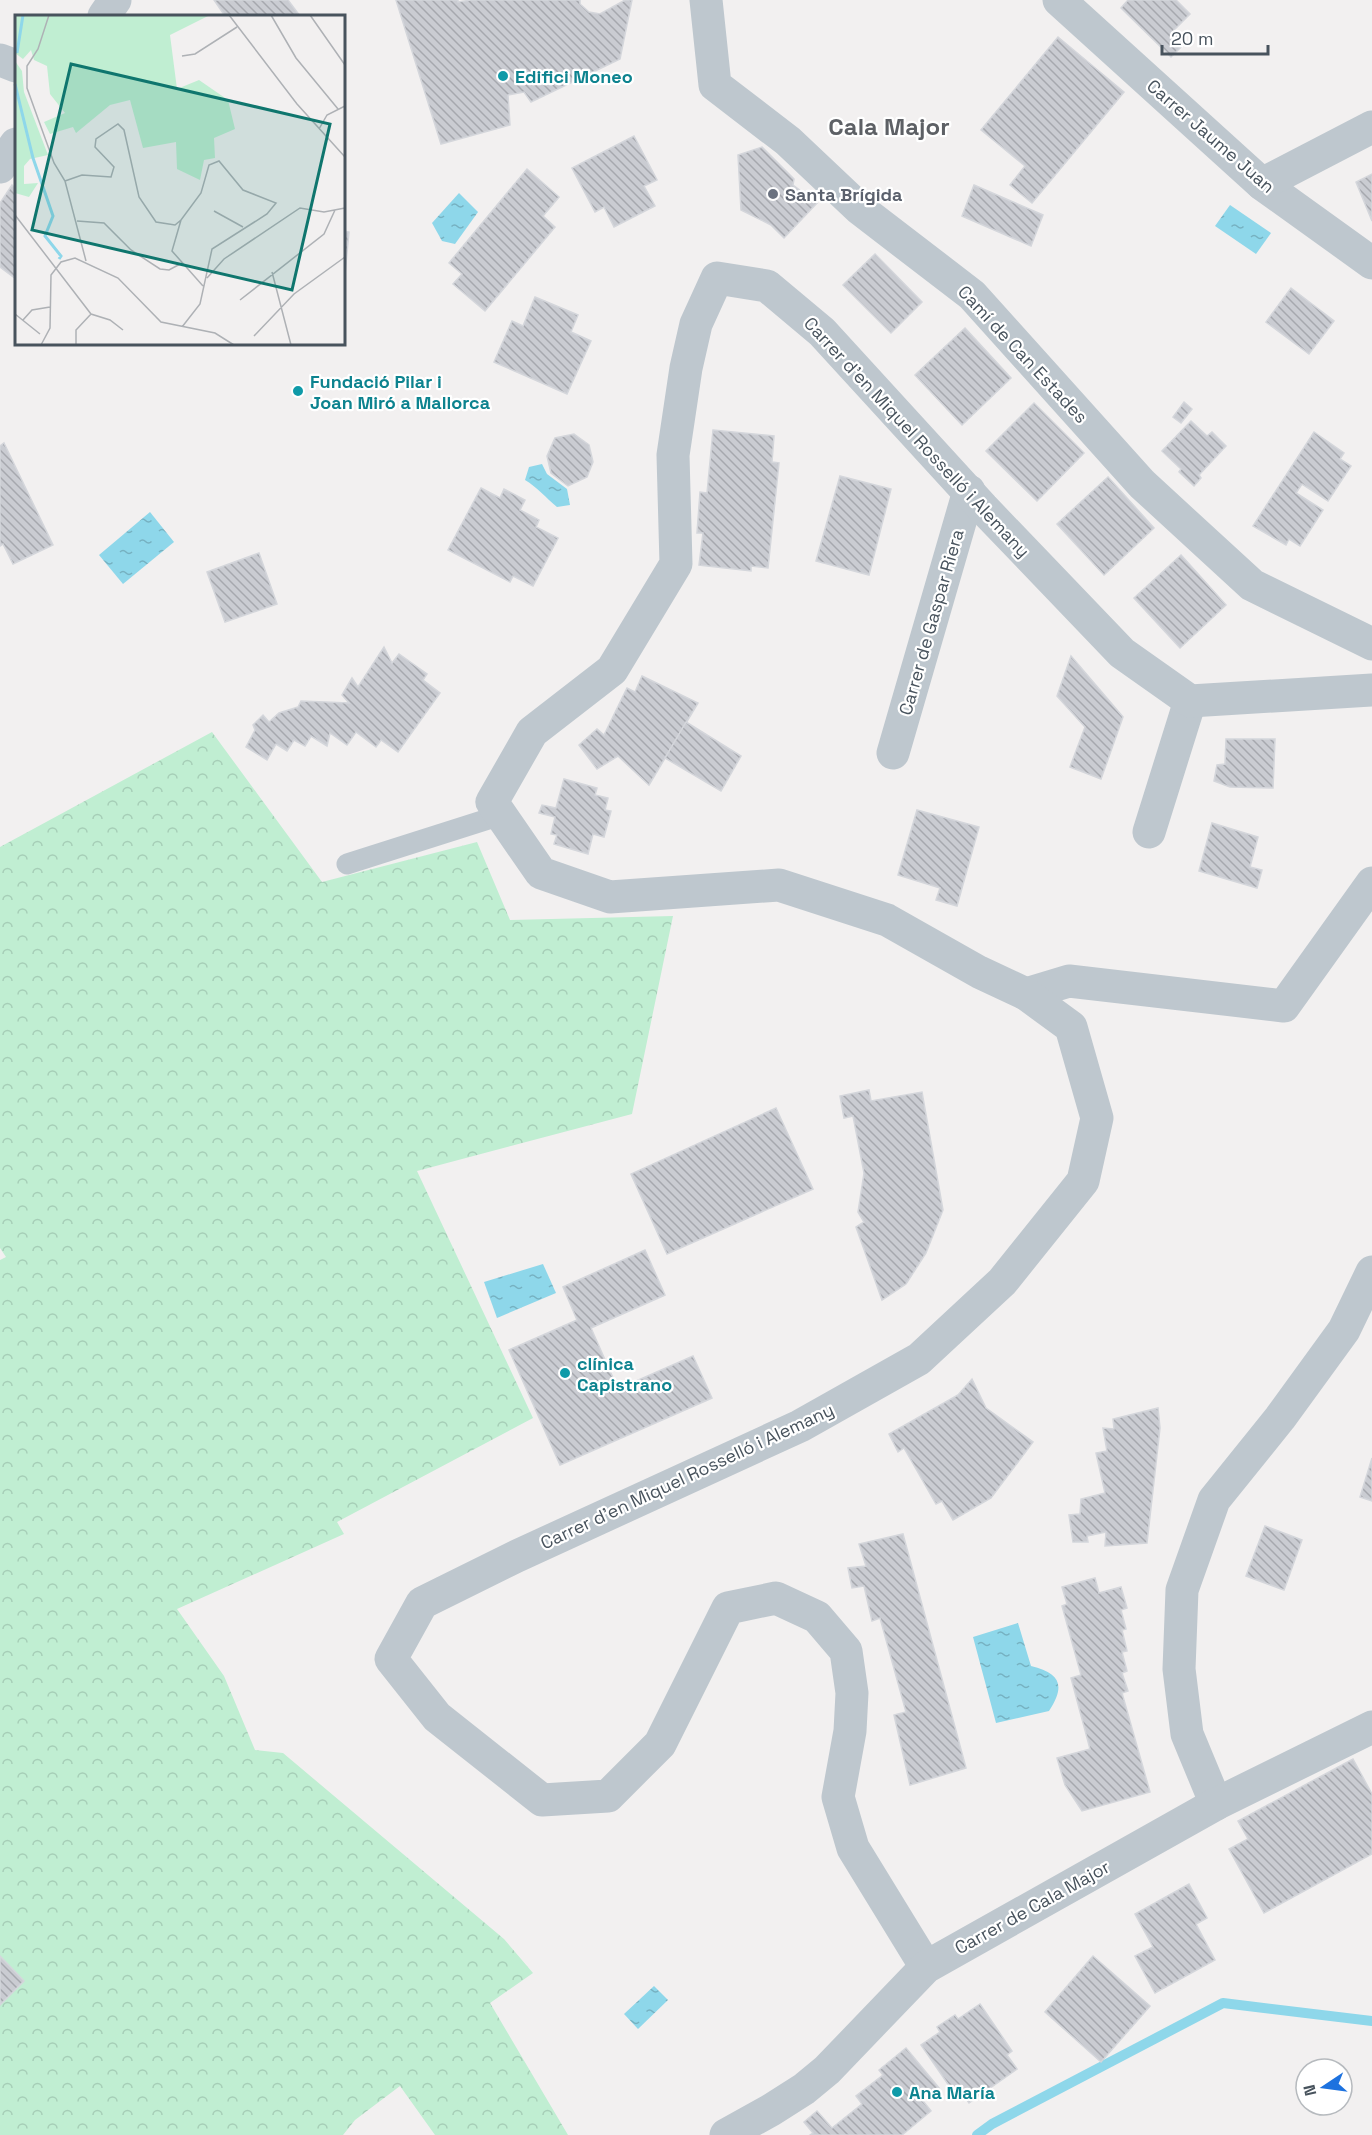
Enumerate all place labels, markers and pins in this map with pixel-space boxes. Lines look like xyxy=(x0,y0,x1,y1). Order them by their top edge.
place label: Edifici Moneo xyxy=(515,65,633,88)
marker: Edifici Moneo xyxy=(496,69,510,83)
place label: Santa Brígida xyxy=(785,183,903,206)
marker: Santa Brígida xyxy=(766,187,780,201)
place label: Fundació Pilar i Joan Miró a Mallorca xyxy=(310,370,491,414)
marker: Fundació Pilar i Joan Miró a Mallorca xyxy=(291,384,305,398)
place label: clínica Capistrano xyxy=(577,1352,672,1396)
marker: clínica Capistrano xyxy=(558,1366,572,1380)
place label: Ana María xyxy=(909,2081,996,2104)
marker: Ana María xyxy=(890,2085,904,2099)

